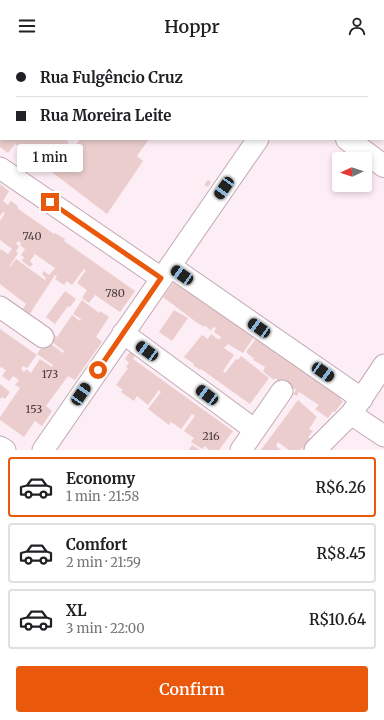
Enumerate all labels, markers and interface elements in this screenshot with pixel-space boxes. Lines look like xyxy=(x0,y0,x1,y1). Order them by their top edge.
icon: menu xyxy=(16,15,38,37)
text: Hoppr xyxy=(164,15,220,38)
icon: person xyxy=(346,15,368,37)
text: Rua Fulgêncio Cruz xyxy=(40,68,183,87)
text: Rua Moreira Leite xyxy=(40,106,171,125)
callout: 1 min xyxy=(17,144,83,172)
text: 1 min xyxy=(33,149,67,166)
north arrow xyxy=(332,152,372,192)
map controls xyxy=(332,152,372,192)
car xyxy=(212,175,236,201)
route end xyxy=(41,193,59,211)
house number: 740 xyxy=(22,229,42,243)
car xyxy=(169,263,195,287)
house number: 780 xyxy=(105,286,125,300)
car xyxy=(246,316,272,340)
car xyxy=(134,339,160,363)
car xyxy=(310,360,336,384)
route start xyxy=(89,361,107,379)
house number: 173 xyxy=(42,367,58,381)
car xyxy=(69,381,93,407)
car xyxy=(194,383,220,407)
house number: 153 xyxy=(26,402,42,416)
house number: 216 xyxy=(202,429,220,443)
icon: car xyxy=(18,469,54,505)
text: Economy xyxy=(66,469,135,488)
text: R$6.26 xyxy=(315,478,366,497)
text: 1 min · 21:58 xyxy=(66,488,139,505)
icon: car xyxy=(18,535,54,571)
text: Comfort xyxy=(66,535,127,554)
text: R$8.45 xyxy=(317,544,366,563)
text: 2 min · 21:59 xyxy=(66,554,141,571)
icon: car xyxy=(18,601,54,637)
text: XL xyxy=(66,601,87,620)
text: R$10.64 xyxy=(309,610,366,629)
text: 3 min · 22:00 xyxy=(66,620,145,637)
button: Confirm xyxy=(16,666,368,712)

